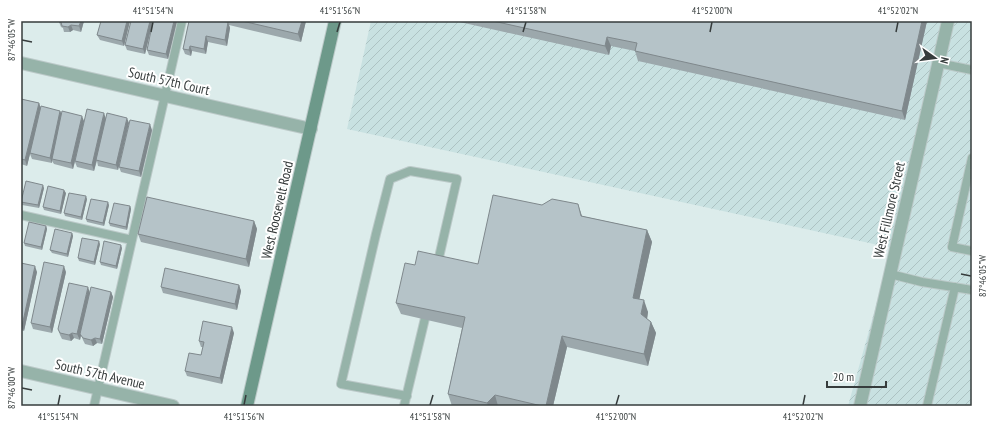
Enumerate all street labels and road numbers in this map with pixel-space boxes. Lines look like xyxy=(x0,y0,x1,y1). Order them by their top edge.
street label: South 57th Court xyxy=(127,63,211,99)
street label: West Roosevelt Road xyxy=(257,159,297,261)
street label: West Fillmore Street xyxy=(869,160,909,260)
street label: South 57th Avenue xyxy=(53,355,147,393)

